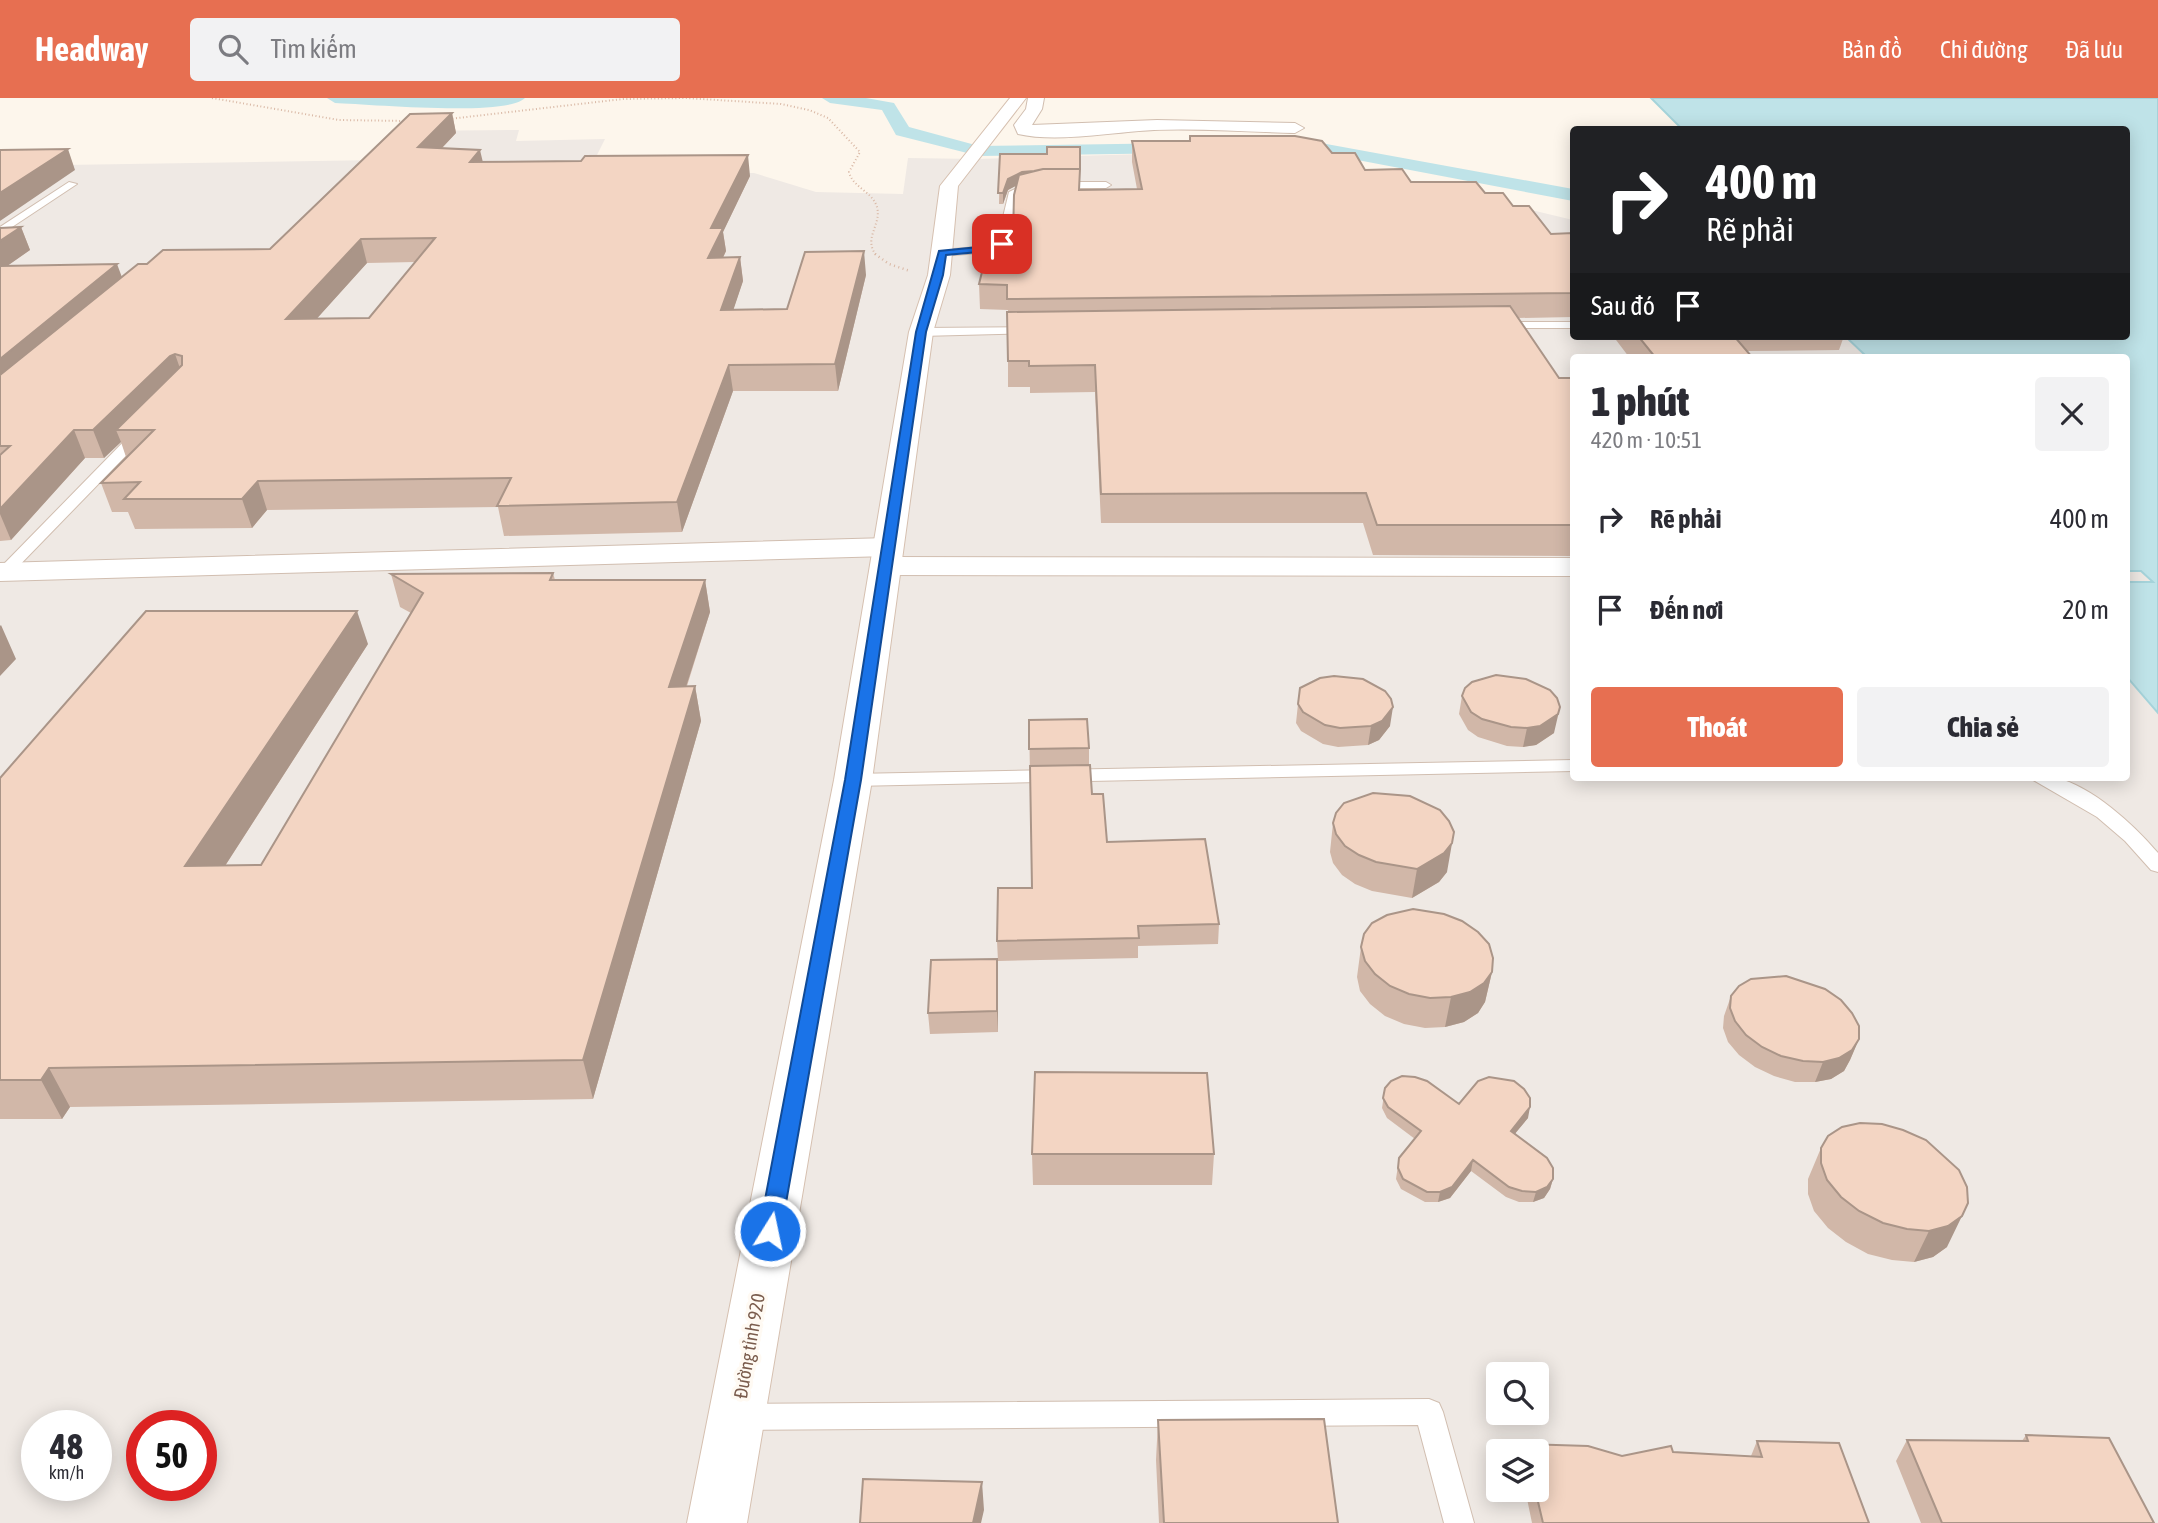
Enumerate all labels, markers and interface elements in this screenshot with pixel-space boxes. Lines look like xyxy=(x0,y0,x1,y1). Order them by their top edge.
search box xyxy=(190,18,680,81)
text: Headway xyxy=(35,30,148,68)
icon: search xyxy=(214,30,252,68)
text: Tìm kiếm xyxy=(270,34,357,64)
text: Bản đồ xyxy=(1842,36,1902,63)
text: Chỉ đường xyxy=(1940,36,2028,63)
text: Đã lưu xyxy=(2066,36,2123,63)
text: 400 m xyxy=(1706,153,1817,209)
icon: right xyxy=(1591,154,1682,245)
text: Rẽ phải xyxy=(1706,211,1794,248)
pin xyxy=(972,214,1032,274)
icon: arrive xyxy=(983,225,1021,263)
icon: arrive xyxy=(1669,287,1707,325)
text: Sau đó xyxy=(1591,291,1655,321)
text: 1 phút xyxy=(1591,377,1689,425)
button: close xyxy=(2035,377,2109,451)
text: 420 m · 10:51 xyxy=(1591,427,1702,453)
icon: right xyxy=(1591,500,1629,538)
text: Rẽ phải xyxy=(1650,504,1721,534)
text: 400 m xyxy=(2050,504,2109,534)
icon: arrive xyxy=(1591,591,1629,629)
text: Đến nơi xyxy=(1650,595,1723,625)
text: 20 m xyxy=(2062,595,2109,625)
button: Thoát xyxy=(1591,687,1843,767)
button: Chia sẻ xyxy=(1857,687,2109,767)
position arrow xyxy=(733,1194,807,1268)
street label: Đường tỉnh 920 xyxy=(729,1292,769,1400)
map controls xyxy=(1486,1362,1549,1502)
button: search xyxy=(1486,1362,1549,1425)
speed limit sign: 50 xyxy=(126,1410,217,1501)
text: 48 xyxy=(50,1426,83,1466)
button: layers xyxy=(1486,1439,1549,1502)
text: km/h xyxy=(49,1462,84,1483)

